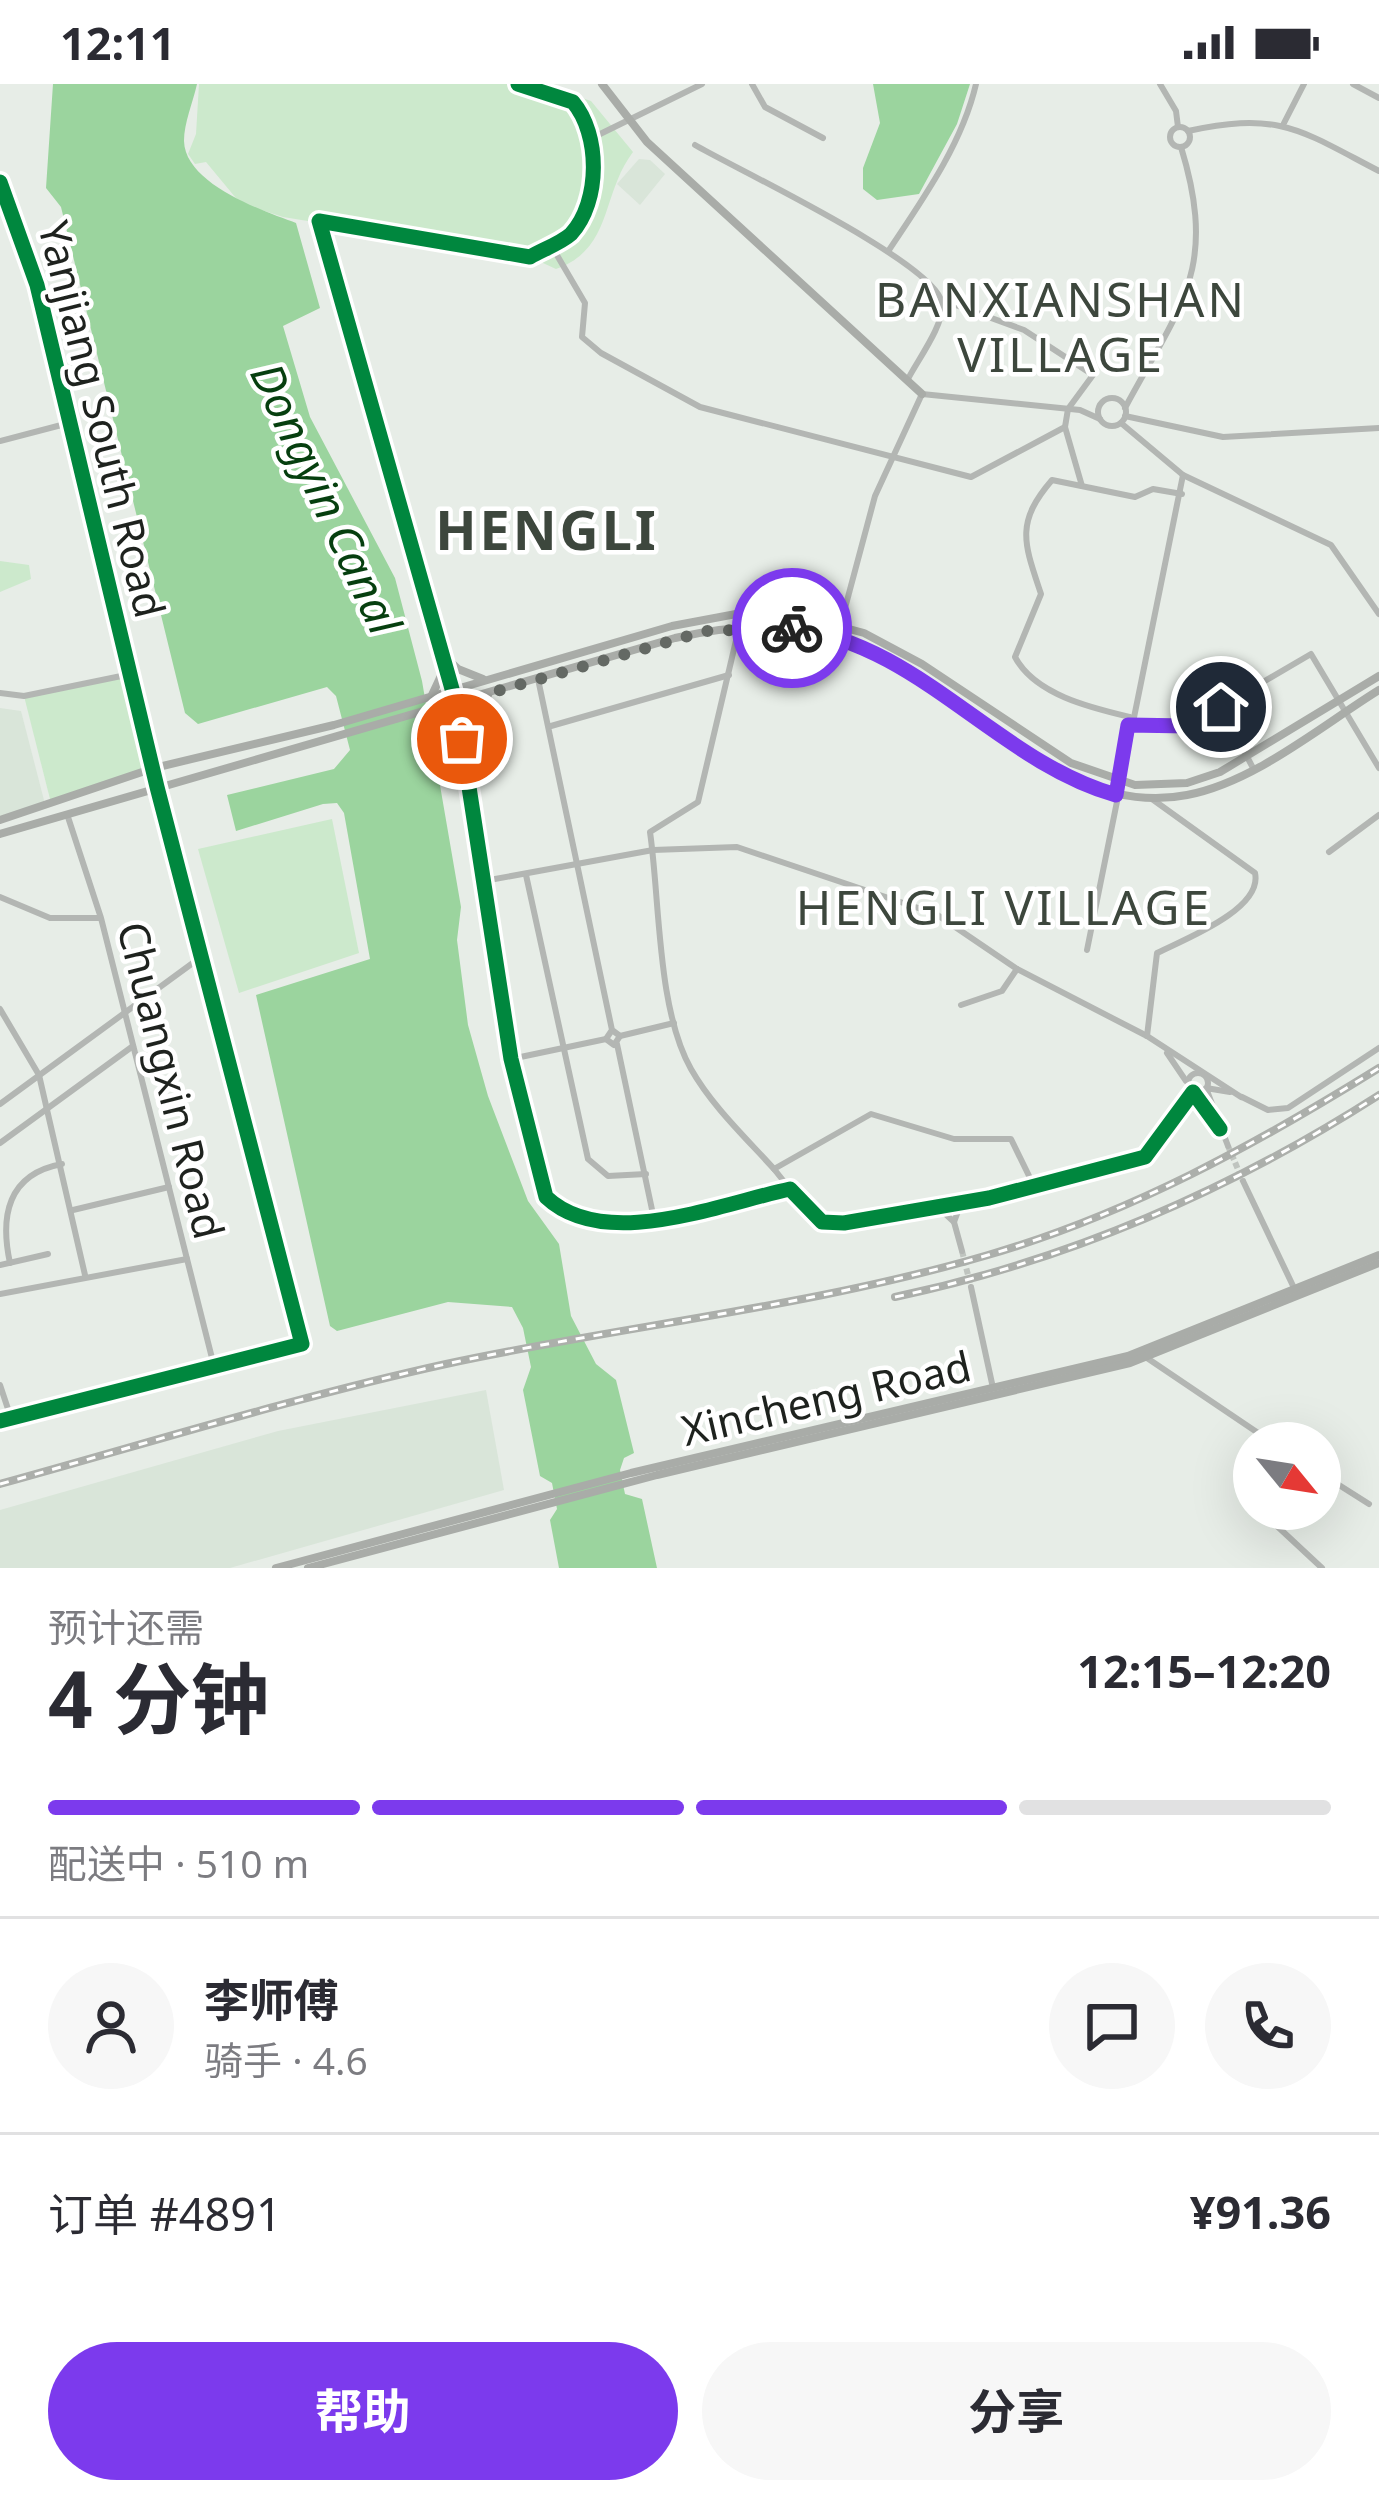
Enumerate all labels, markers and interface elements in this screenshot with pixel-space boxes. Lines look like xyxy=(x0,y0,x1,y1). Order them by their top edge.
text: 12:11 xyxy=(60,12,176,73)
street label: Yanjiang South Road xyxy=(26,215,180,623)
district label: BANXIANSHAN VILLAGE xyxy=(875,266,1247,386)
water label: Dongyin Canal xyxy=(237,352,417,645)
district label: HENGLI xyxy=(435,492,659,566)
courier xyxy=(732,568,852,688)
icon: bike xyxy=(759,595,825,661)
pin xyxy=(1170,656,1272,758)
icon: home xyxy=(1188,674,1254,740)
pin xyxy=(411,688,513,790)
icon: bag xyxy=(429,706,495,772)
district label: HENGLI VILLAGE xyxy=(796,874,1212,939)
street label: Chuangxin Road xyxy=(105,916,239,1244)
street label: Xincheng Road xyxy=(676,1336,976,1458)
north arrow xyxy=(1233,1422,1341,1530)
map controls xyxy=(1233,1422,1341,1530)
text: 预计还需 xyxy=(48,1600,204,1653)
text: 12:15–12:20 xyxy=(1077,1640,1331,1701)
text: 4 分钟 xyxy=(48,1645,269,1751)
text: 配送中 · 510 m xyxy=(48,1836,309,1889)
button: person xyxy=(48,1963,174,2089)
button: chat xyxy=(1049,1963,1175,2089)
button: phone xyxy=(1205,1963,1331,2089)
text: 李师傅 xyxy=(204,1969,339,2030)
text: 骑手 · 4.6 xyxy=(204,2033,368,2086)
text: ¥91.36 xyxy=(1190,2181,1331,2242)
text: 订单 #4891 xyxy=(48,2183,282,2244)
button: 帮助 xyxy=(48,2342,678,2480)
button: 分享 xyxy=(702,2342,1331,2480)

